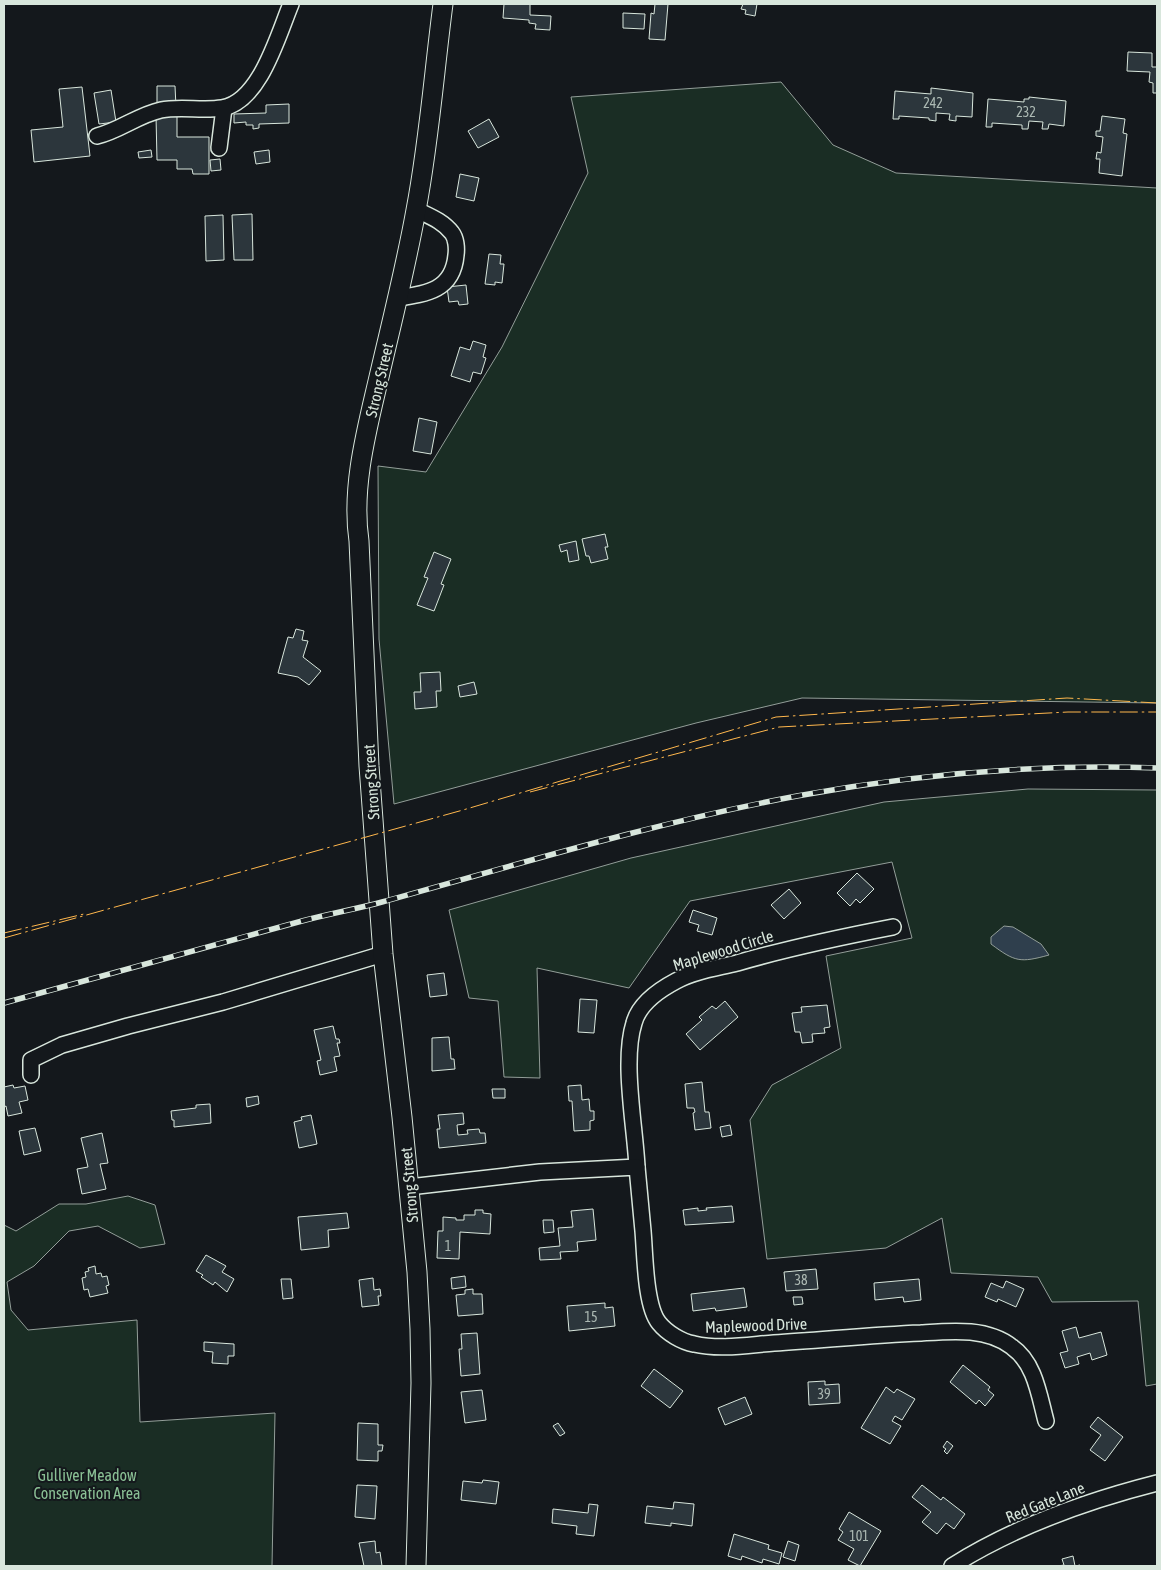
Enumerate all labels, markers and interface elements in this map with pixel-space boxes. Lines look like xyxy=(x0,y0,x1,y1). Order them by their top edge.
house number: 242 xyxy=(923,95,943,111)
house number: 232 xyxy=(1016,104,1036,120)
street label: Strong Street xyxy=(362,341,397,419)
street label: Strong Street xyxy=(359,743,384,820)
street label: Maplewood Circle xyxy=(671,926,776,975)
street label: Strong Street xyxy=(397,1146,422,1223)
house number: 1 xyxy=(445,1238,451,1254)
house number: 38 xyxy=(794,1272,808,1288)
house number: 15 xyxy=(584,1309,598,1325)
street label: Maplewood Drive xyxy=(705,1314,807,1337)
house number: 39 xyxy=(817,1386,831,1402)
park label: Gulliver Meadow Conservation Area xyxy=(33,1466,141,1502)
street label: Red Gate Lane xyxy=(1003,1478,1087,1526)
house number: 101 xyxy=(849,1528,869,1544)

